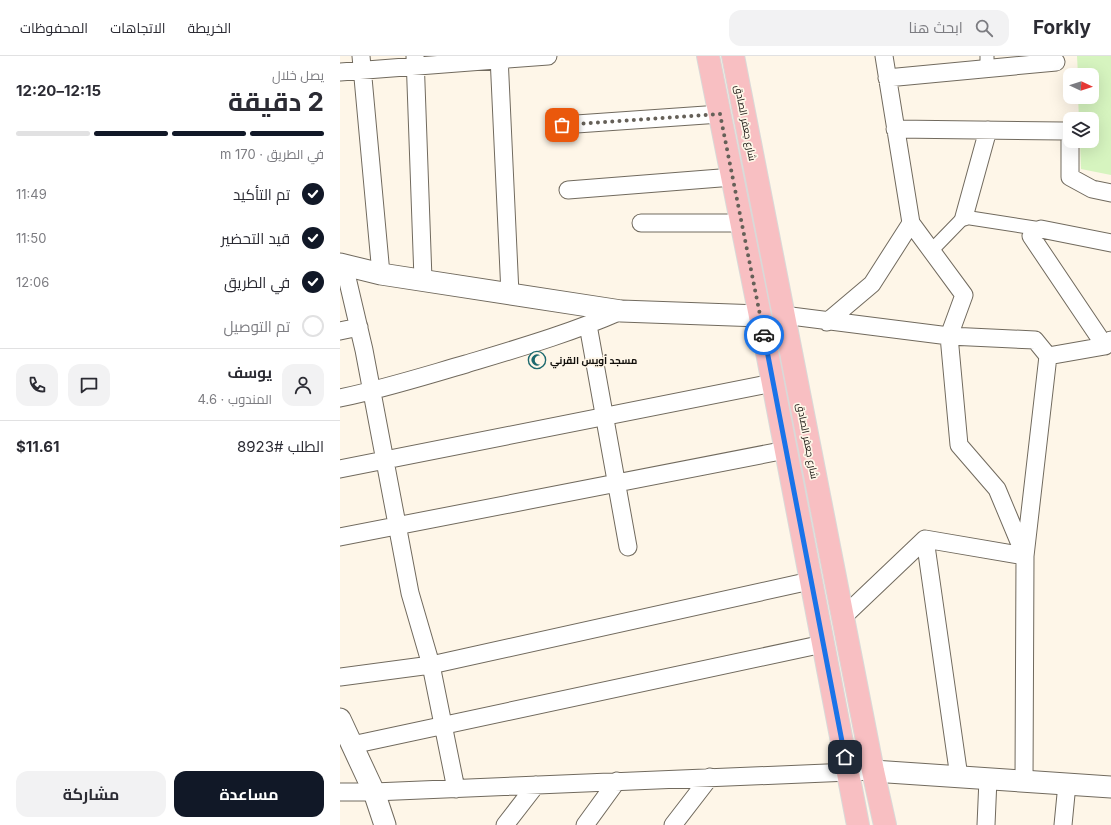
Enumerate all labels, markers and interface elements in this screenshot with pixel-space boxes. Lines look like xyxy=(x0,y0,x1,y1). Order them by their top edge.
search box xyxy=(729,10,1009,46)
text: Forkly xyxy=(1033,16,1091,39)
icon: search xyxy=(973,17,995,39)
text: ابحث هنا xyxy=(909,18,963,37)
text: المحفوظات xyxy=(20,19,88,36)
text: الاتجاهات xyxy=(110,19,166,36)
text: الخريطة xyxy=(188,19,231,36)
text: يصل خلال xyxy=(272,67,324,83)
north arrow xyxy=(1063,68,1099,104)
map controls xyxy=(1063,68,1099,148)
text: 12:15–12:20 xyxy=(16,81,101,100)
street label: شارع جعفر الصادق xyxy=(732,84,759,162)
text: 2 دقيقة xyxy=(228,86,324,117)
pin xyxy=(545,108,579,142)
button: layers xyxy=(1063,112,1099,148)
icon: bag xyxy=(551,114,573,136)
text: في الطريق · 170 m xyxy=(220,146,324,162)
icon: check xyxy=(302,183,324,205)
text: تم التأكيد xyxy=(233,185,290,204)
text: 11:49 xyxy=(16,186,47,202)
icon: check xyxy=(302,227,324,249)
text: قيد التحضير xyxy=(221,229,290,248)
text: 11:50 xyxy=(16,230,46,246)
icon: check xyxy=(302,271,324,293)
text: في الطريق xyxy=(224,273,290,292)
text: 12:06 xyxy=(16,274,49,290)
courier xyxy=(744,315,784,355)
text: تم التوصيل xyxy=(223,317,290,336)
icon: car xyxy=(753,324,775,346)
mosque icon: مسجد أويس القرني xyxy=(527,350,547,370)
place label: مسجد أويس القرني xyxy=(550,354,637,369)
text: يوسف xyxy=(227,363,272,382)
button: phone xyxy=(16,364,58,406)
button: chat xyxy=(68,364,110,406)
button: person xyxy=(282,364,324,406)
text: المندوب · 4.6 xyxy=(198,391,272,407)
street label: شارع جعفر الصادق xyxy=(794,402,821,480)
text: $11.61 xyxy=(16,437,60,456)
text: الطلب #8923 xyxy=(237,437,324,456)
pin xyxy=(828,740,862,774)
icon: home xyxy=(834,746,856,768)
button: مشاركة xyxy=(16,771,166,817)
button: مساعدة xyxy=(174,771,324,817)

